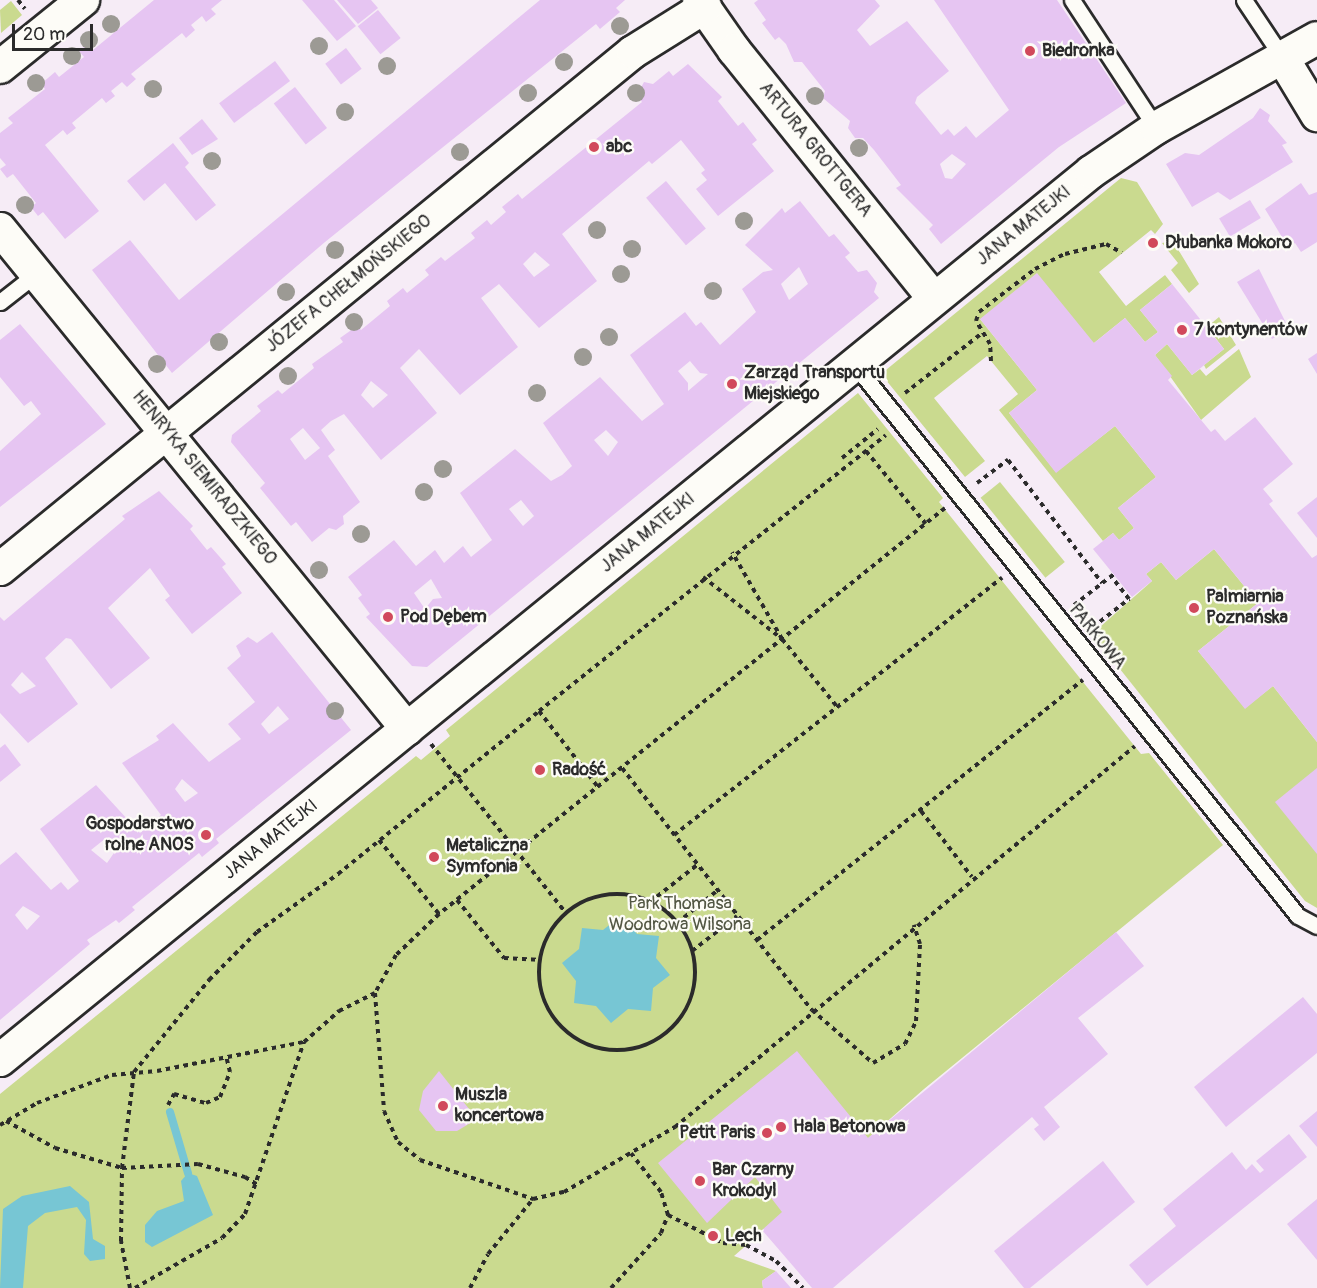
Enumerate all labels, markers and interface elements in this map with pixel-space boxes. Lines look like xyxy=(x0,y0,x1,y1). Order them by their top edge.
scale bar xyxy=(15,12,96,50)
text: 20 m xyxy=(23,23,65,46)
place label: Biedronka xyxy=(1042,40,1115,62)
marker: Biedronka xyxy=(1023,44,1037,58)
street label: ARTURA GROTTGERA xyxy=(754,78,876,222)
place label: abc xyxy=(606,136,632,158)
marker: abc xyxy=(587,140,601,154)
street label: JANA MATEJKI xyxy=(972,181,1076,271)
street label: JÓZEFA CHEŁMOŃSKIEGO xyxy=(262,210,436,358)
place label: Dłubanka Mokoro xyxy=(1165,232,1292,254)
marker: Dłubanka Mokoro xyxy=(1146,236,1160,250)
place label: 7 kontynentów xyxy=(1194,319,1307,341)
marker: 7 kontynentów xyxy=(1175,323,1189,337)
place label: Zarząd Transportu Miejskiego xyxy=(744,363,885,406)
marker: Zarząd Transportu Miejskiego xyxy=(725,377,739,391)
street label: HENRYKA SIEMIRADZKIEGO xyxy=(127,387,281,569)
street label: JANA MATEJKI xyxy=(596,488,700,578)
place label: Palmiarnia Poznańska xyxy=(1206,587,1288,630)
street label: PARKOWA xyxy=(1064,600,1130,674)
marker: Palmiarnia Poznańska xyxy=(1187,601,1201,615)
place label: Pod Dębem xyxy=(400,606,487,628)
marker: Pod Dębem xyxy=(381,610,395,624)
place label: Radość xyxy=(552,759,606,781)
marker: Radość xyxy=(533,763,547,777)
street label: JANA MATEJKI xyxy=(219,795,323,885)
place label: Gospodarstwo rolne ANOS xyxy=(85,814,194,856)
marker: Gospodarstwo rolne ANOS xyxy=(199,828,213,842)
place label: Metaliczna Symfonia xyxy=(446,836,528,878)
marker: Metaliczna Symfonia xyxy=(427,850,441,864)
park label: Park Thomasa Woodrowa Wilsona xyxy=(609,894,751,936)
place label: Muszla koncertowa xyxy=(455,1085,544,1128)
marker: Muszla koncertowa xyxy=(436,1099,450,1113)
place label: Hala Betonowa xyxy=(793,1116,906,1138)
marker: Hala Betonowa xyxy=(774,1120,788,1134)
place label: Petit Paris xyxy=(679,1122,755,1144)
marker: Petit Paris xyxy=(760,1126,774,1140)
place label: Bar Czarny Krokodyl xyxy=(712,1160,794,1202)
marker: Bar Czarny Krokodyl xyxy=(693,1174,707,1188)
place label: Lech xyxy=(725,1225,762,1247)
marker: Lech xyxy=(706,1229,720,1243)

